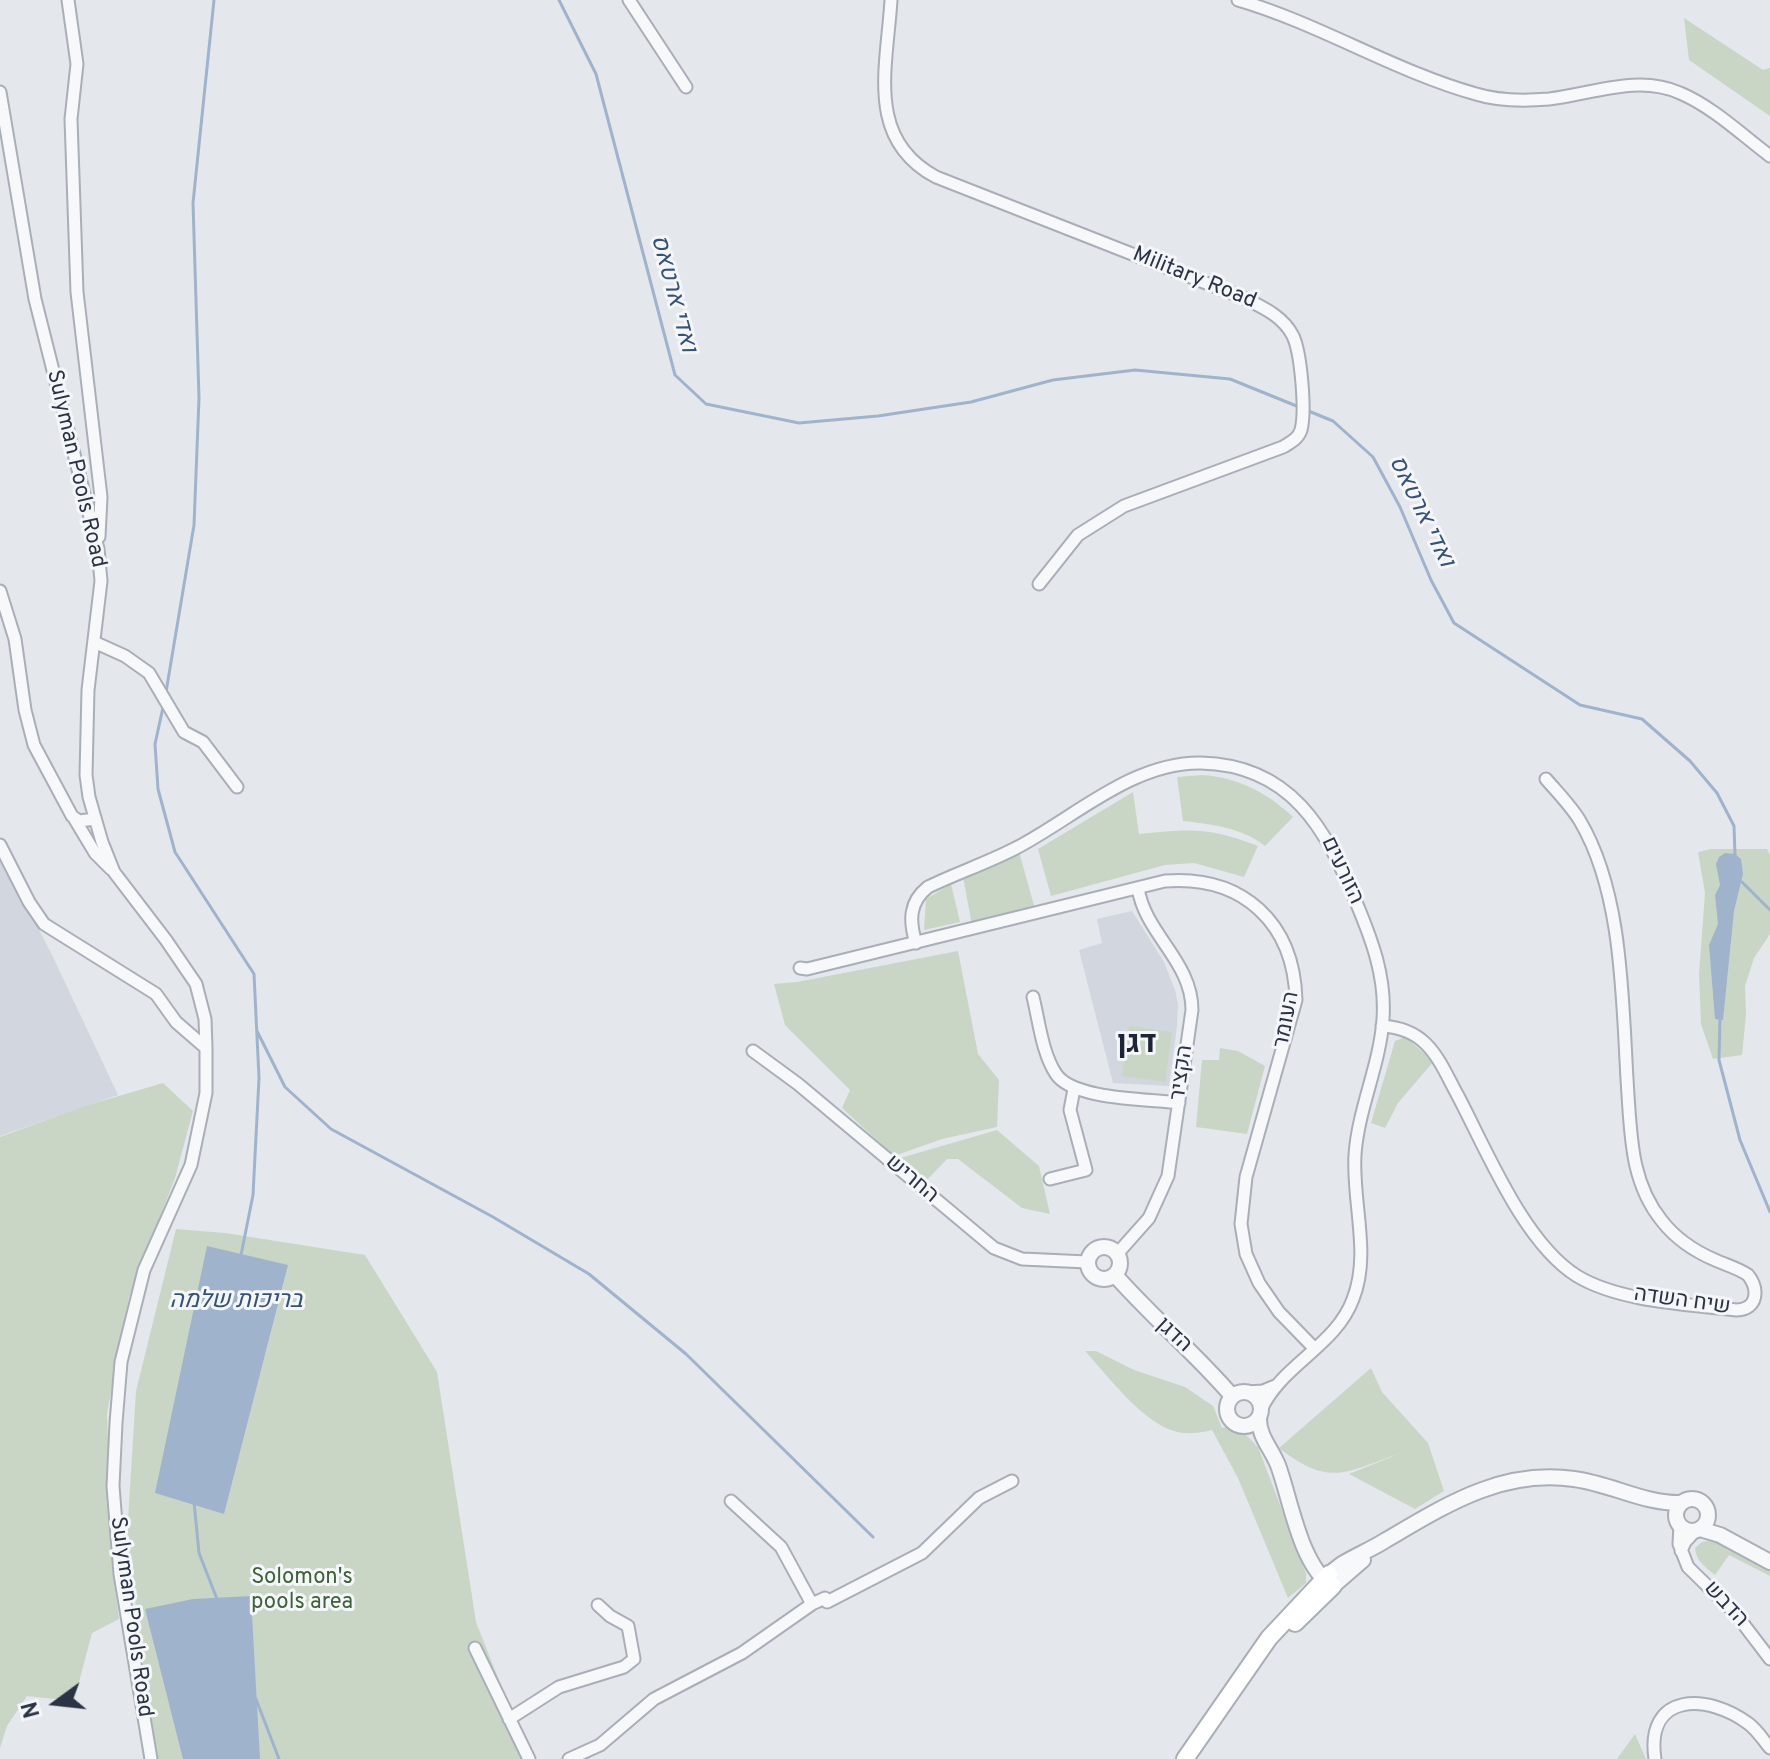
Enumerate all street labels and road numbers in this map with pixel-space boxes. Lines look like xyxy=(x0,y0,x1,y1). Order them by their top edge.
street label: Military Road xyxy=(1128,242,1260,316)
street label: Sulyman Pools Road xyxy=(39,367,111,571)
street label: הזורעים xyxy=(1314,833,1368,909)
street label: העומר xyxy=(1270,990,1306,1050)
street label: הקציר xyxy=(1166,1043,1200,1103)
street label: החריש xyxy=(879,1150,943,1210)
street label: שיח השדה xyxy=(1632,1282,1732,1322)
street label: הדגן xyxy=(1150,1313,1196,1359)
street label: Sulyman Pools Road xyxy=(103,1515,157,1719)
street label: הדבש xyxy=(1697,1576,1753,1634)

